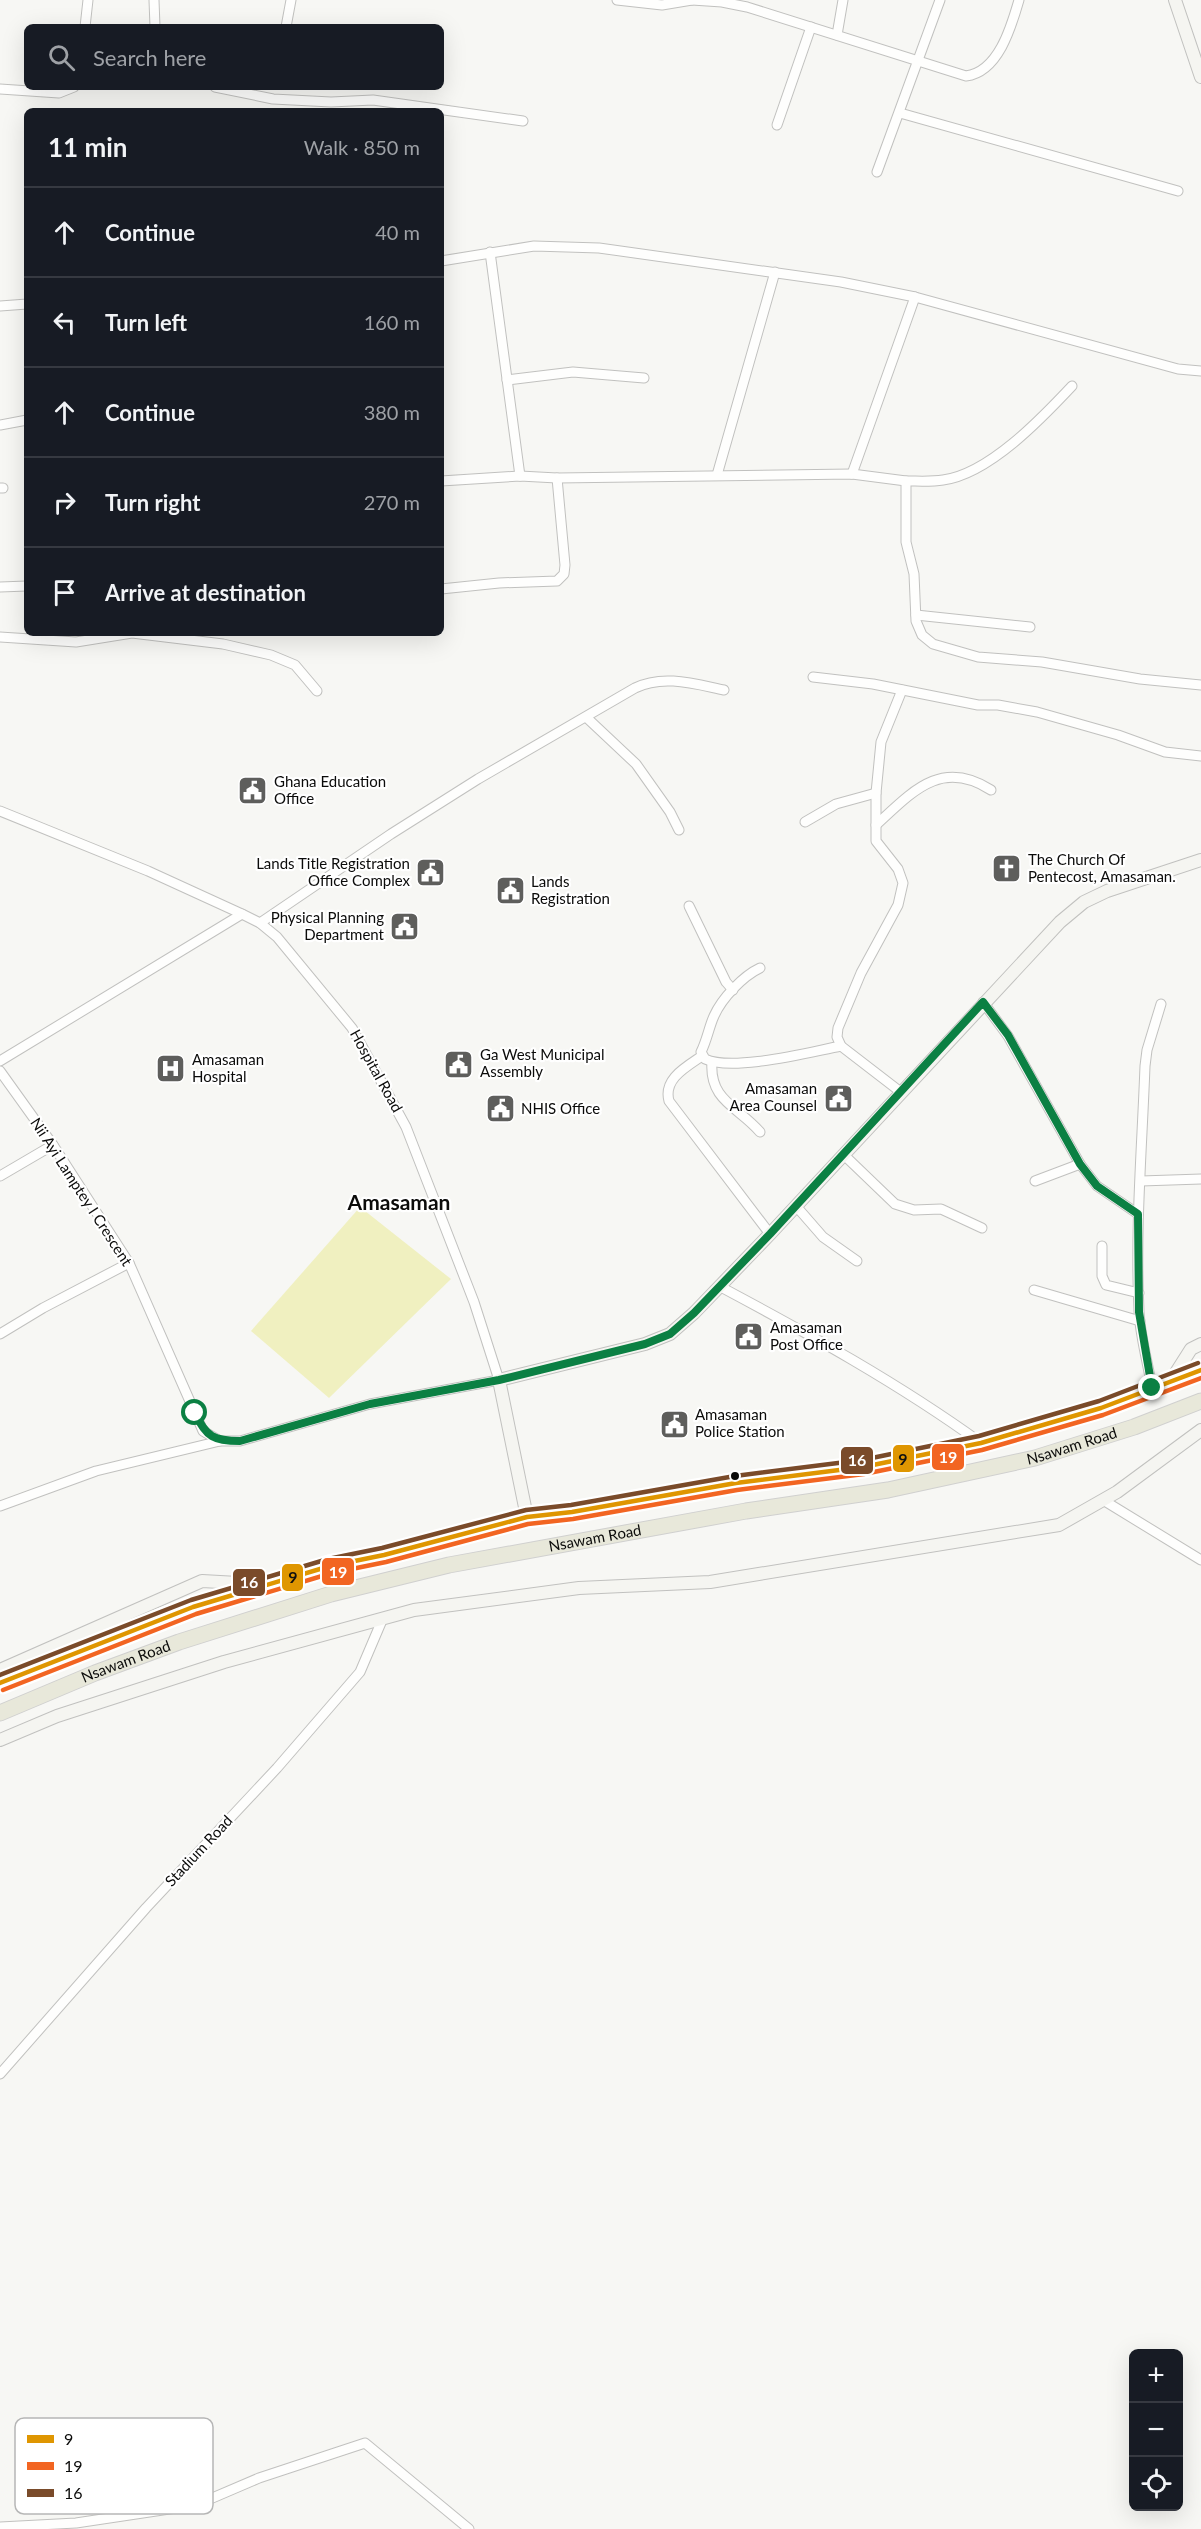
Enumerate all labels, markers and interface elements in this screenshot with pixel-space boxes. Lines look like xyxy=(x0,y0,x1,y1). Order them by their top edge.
search box xyxy=(24,24,444,90)
icon: search xyxy=(45,41,78,74)
text: Search here xyxy=(93,44,206,71)
text: 11 min xyxy=(48,131,128,163)
text: Walk · 850 m xyxy=(304,135,420,159)
icon: ahead xyxy=(48,216,81,249)
text: Continue xyxy=(105,219,195,246)
text: 40 m xyxy=(375,220,420,244)
icon: left xyxy=(48,306,81,339)
text: Turn left xyxy=(105,309,187,336)
text: 160 m xyxy=(364,310,420,334)
icon: ahead xyxy=(48,396,81,429)
text: Continue xyxy=(105,399,195,426)
text: 380 m xyxy=(364,400,420,424)
icon: right xyxy=(48,486,81,519)
text: Turn right xyxy=(105,489,200,516)
text: 270 m xyxy=(364,490,420,514)
icon: arrive xyxy=(48,576,81,609)
text: Arrive at destination xyxy=(105,579,306,606)
place label: Ghana Education Office xyxy=(274,772,386,807)
public building icon: Ghana Education Office xyxy=(237,775,269,807)
place label: The Church Of Pentecost, Amasaman. xyxy=(1028,850,1176,885)
church icon: The Church Of Pentecost, Amasaman. xyxy=(991,853,1023,885)
place label: Lands Title Registration Office Complex xyxy=(256,854,411,889)
public building icon: Lands Title Registration Office Complex xyxy=(415,857,447,889)
place label: Lands Registration xyxy=(531,872,610,907)
public building icon: Lands Registration xyxy=(494,875,526,907)
place label: Physical Planning Department xyxy=(271,908,385,943)
public building icon: Physical Planning Department xyxy=(389,911,421,943)
street label: Hospital Road xyxy=(347,1026,407,1115)
place label: Ga West Municipal Assembly xyxy=(480,1045,605,1080)
public building icon: Ga West Municipal Assembly xyxy=(443,1048,475,1080)
place label: Amasaman Hospital xyxy=(192,1050,264,1085)
hospital icon: Amasaman Hospital xyxy=(155,1053,187,1085)
place label: Amasaman Area Counsel xyxy=(729,1079,817,1114)
public building icon: Amasaman Area Counsel xyxy=(822,1082,854,1114)
public building icon: NHIS Office xyxy=(484,1093,516,1125)
place label: NHIS Office xyxy=(521,1099,600,1117)
street label: Nii Ayi Lamptey I Crescent xyxy=(27,1114,137,1269)
district label: Amasaman xyxy=(347,1189,450,1214)
place label: Amasaman Post Office xyxy=(770,1318,843,1353)
public building icon: Amasaman Post Office xyxy=(733,1321,765,1353)
route end xyxy=(1138,1374,1164,1400)
route start xyxy=(181,1399,207,1425)
place label: Amasaman Police Station xyxy=(695,1405,785,1440)
public building icon: Amasaman Police Station xyxy=(658,1408,690,1440)
street label: Nsawam Road xyxy=(1025,1423,1119,1468)
line badge: 19 xyxy=(931,1443,965,1471)
line badge: 9 xyxy=(892,1444,915,1473)
line badge: 16 xyxy=(840,1446,874,1475)
text: 19 xyxy=(939,1447,957,1466)
text: 9 xyxy=(898,1449,908,1468)
text: 16 xyxy=(848,1450,866,1469)
unlabelled marker xyxy=(729,1470,741,1482)
street label: Nsawam Road xyxy=(547,1520,643,1555)
line badge: 19 xyxy=(321,1557,355,1586)
text: 19 xyxy=(329,1562,347,1581)
line badge: 9 xyxy=(281,1563,304,1592)
text: 9 xyxy=(288,1567,298,1586)
line badge: 16 xyxy=(232,1568,266,1597)
text: 16 xyxy=(240,1572,258,1591)
street label: Nsawam Road xyxy=(78,1636,173,1686)
street label: Stadium Road xyxy=(161,1811,236,1890)
map controls xyxy=(1129,2349,1183,2511)
button: + xyxy=(1129,2349,1183,2403)
button: − xyxy=(1129,2403,1183,2457)
legend xyxy=(15,2418,213,2514)
text: 9 xyxy=(64,2429,73,2448)
text: 19 xyxy=(64,2456,83,2475)
button: locate xyxy=(1129,2457,1183,2511)
text: 16 xyxy=(64,2483,83,2502)

